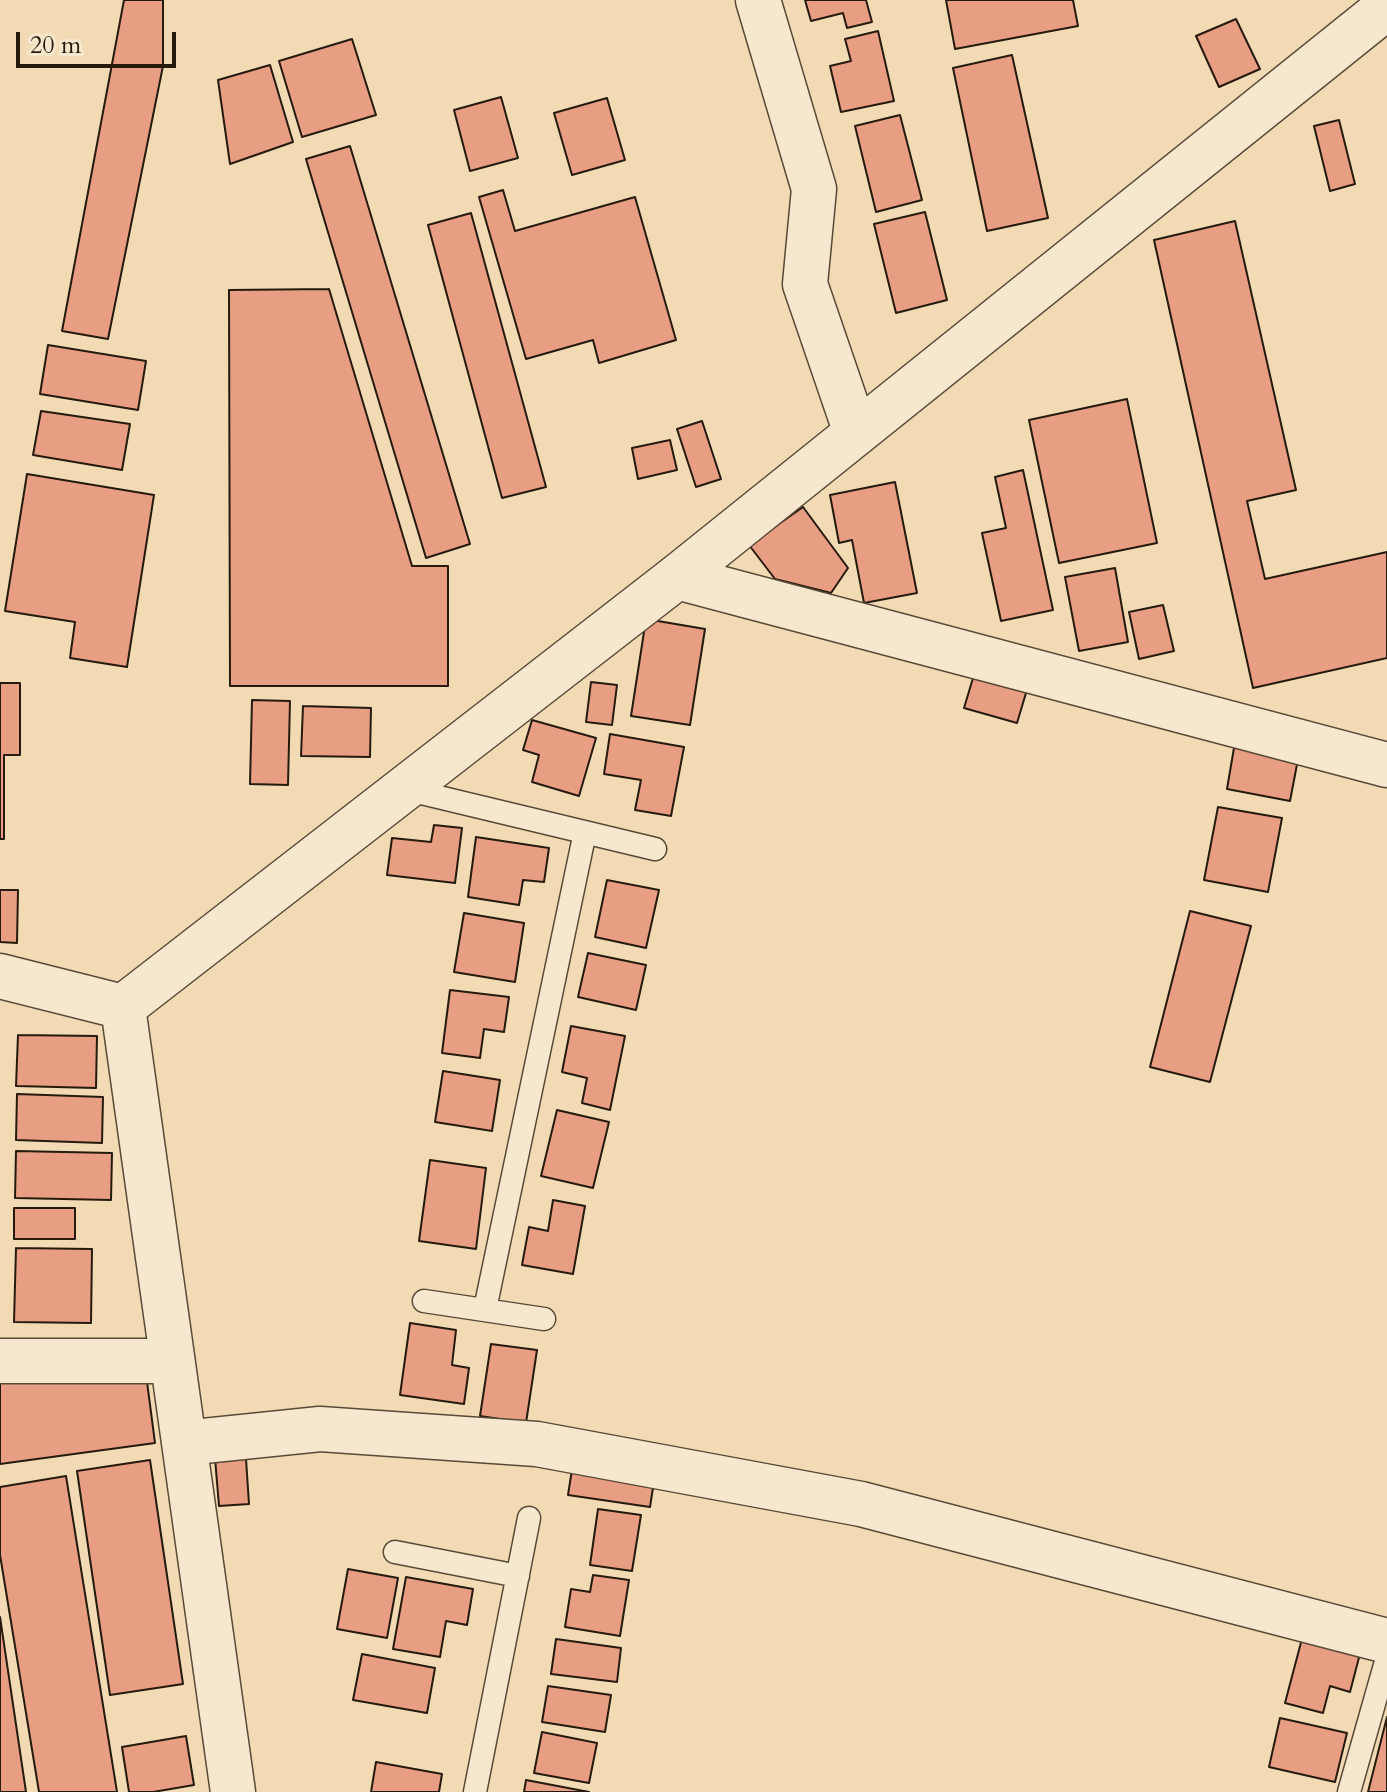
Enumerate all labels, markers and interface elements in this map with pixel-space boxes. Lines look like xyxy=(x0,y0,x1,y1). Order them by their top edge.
scale bar xyxy=(20,16,180,66)
text: 20 m xyxy=(30,29,81,62)

